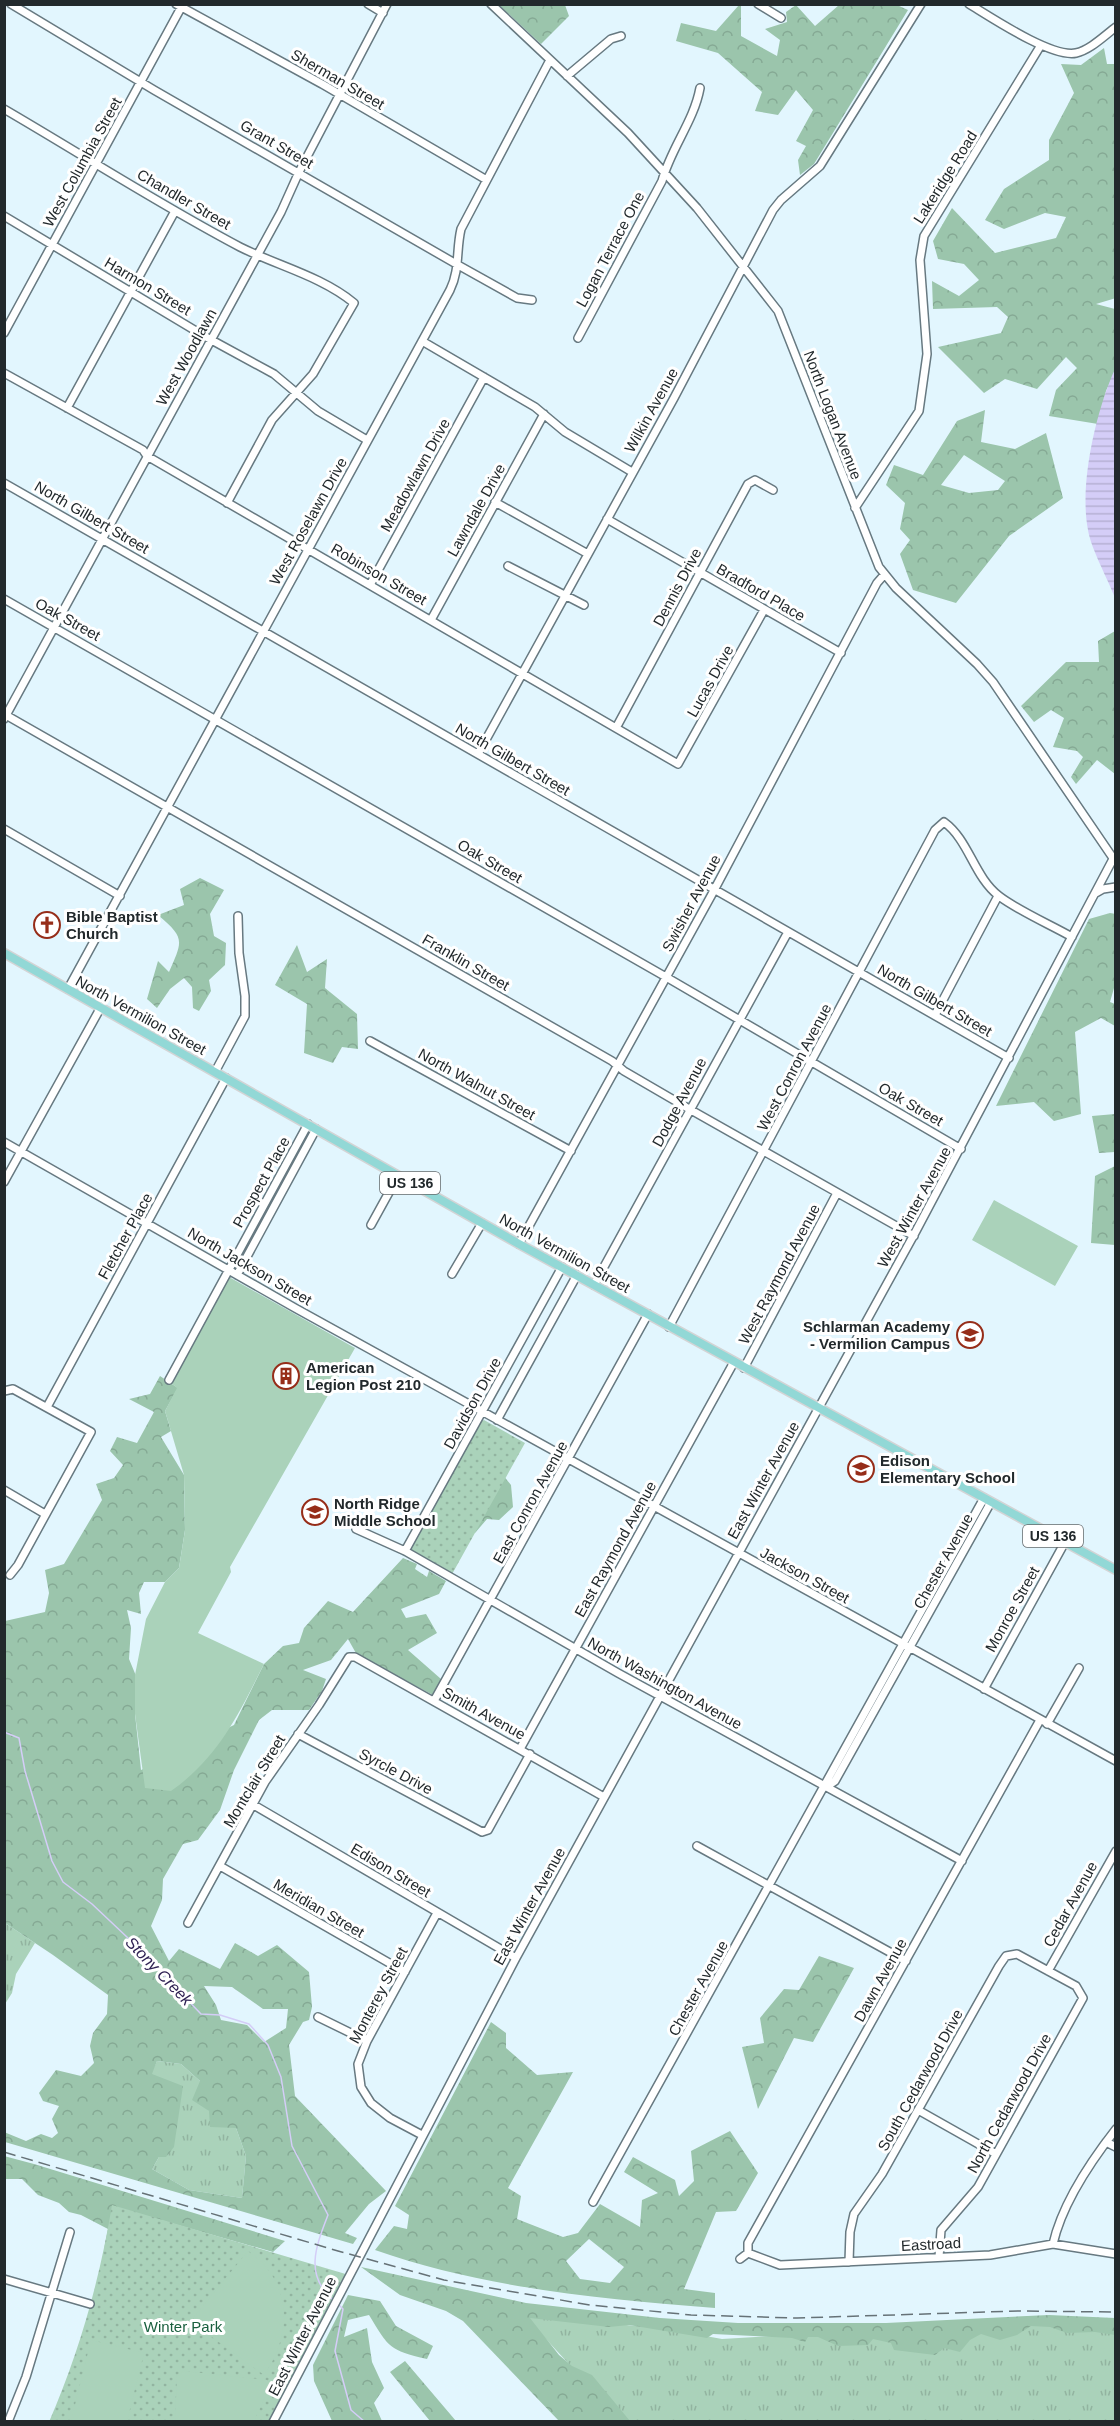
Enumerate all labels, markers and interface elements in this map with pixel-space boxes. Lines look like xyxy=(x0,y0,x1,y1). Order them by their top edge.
street label: Sherman Street xyxy=(288,45,388,113)
street label: West Columbia Street xyxy=(39,93,125,230)
street label: Grant Street xyxy=(237,116,317,172)
street label: Lakeridge Road xyxy=(910,128,980,226)
street label: Chandler Street xyxy=(134,165,234,233)
street label: Logan Terrace One xyxy=(572,188,648,310)
street label: Harmon Street xyxy=(102,254,195,319)
street label: West Woodlawn xyxy=(152,306,220,408)
street label: North Logan Avenue xyxy=(801,348,865,482)
street label: Wilkin Avenue xyxy=(621,365,681,455)
street label: Meadowlawn Drive xyxy=(377,415,453,535)
street label: West Roselawn Drive xyxy=(266,454,350,588)
street label: Lawndale Drive xyxy=(444,461,508,559)
street label: North Gilbert Street xyxy=(32,477,153,557)
street label: Robinson Street xyxy=(328,540,431,609)
street label: Dennis Drive xyxy=(649,545,705,629)
street label: Bradford Place xyxy=(714,560,808,624)
street label: Oak Street xyxy=(33,594,104,644)
street label: Lucas Drive xyxy=(683,642,737,720)
street label: North Gilbert Street xyxy=(453,719,574,799)
street label: Oak Street xyxy=(455,836,526,887)
street label: Swisher Avenue xyxy=(658,852,724,954)
place label: Bible Baptist Church xyxy=(66,908,158,942)
church icon: Bible Baptist Church xyxy=(32,910,62,940)
street label: Franklin Street xyxy=(420,930,513,994)
street label: North Gilbert Street xyxy=(875,960,996,1040)
street label: North Vermilion Street xyxy=(73,972,210,1058)
street label: West Conron Avenue xyxy=(753,1001,835,1133)
street label: North Walnut Street xyxy=(416,1045,539,1124)
street label: Dodge Avenue xyxy=(648,1055,710,1149)
street label: Oak Street xyxy=(876,1079,947,1130)
street label: Prospect Place xyxy=(229,1134,293,1230)
street label: West Winter Avenue xyxy=(874,1144,954,1270)
road number: US 136 xyxy=(380,1172,440,1194)
street label: Fletcher Place xyxy=(94,1190,156,1282)
street label: West Raymond Avenue xyxy=(735,1201,823,1347)
street label: North Vermilion Street xyxy=(497,1210,634,1296)
street label: North Jackson Street xyxy=(185,1224,316,1309)
place label: Schlarman Academy - Vermilion Campus xyxy=(803,1318,951,1352)
school or university icon: Schlarman Academy - Vermilion Campus xyxy=(955,1320,985,1350)
street label: Davidson Drive xyxy=(440,1354,504,1452)
place label: American Legion Post 210 xyxy=(306,1359,421,1393)
building icon: American Legion Post 210 xyxy=(271,1361,301,1391)
street label: East Winter Avenue xyxy=(724,1418,802,1542)
street label: East Conron Avenue xyxy=(489,1438,571,1566)
place label: Edison Elementary School xyxy=(880,1452,1015,1486)
school or university icon: Edison Elementary School xyxy=(846,1454,876,1484)
street label: East Raymond Avenue xyxy=(571,1478,659,1620)
place label: North Ridge Middle School xyxy=(334,1495,436,1529)
school or university icon: North Ridge Middle School xyxy=(300,1497,330,1527)
street label: Chester Avenue xyxy=(910,1510,976,1612)
road number: US 136 xyxy=(1023,1525,1083,1547)
street label: Jackson Street xyxy=(757,1544,853,1607)
street label: Monroe Street xyxy=(982,1563,1043,1655)
street label: North Washington Avenue xyxy=(585,1634,745,1732)
street label: Smith Avenue xyxy=(440,1683,528,1743)
street label: Montclair Street xyxy=(220,1731,289,1830)
street label: Syrcle Drive xyxy=(356,1745,436,1797)
street label: Edison Street xyxy=(348,1840,435,1901)
street label: East Winter Avenue xyxy=(490,1844,568,1968)
street label: Cedar Avenue xyxy=(1040,1858,1100,1950)
street label: Meridian Street xyxy=(271,1875,368,1941)
water label: Stony Creek xyxy=(122,1933,196,2009)
street label: Dawn Avenue xyxy=(850,1936,910,2024)
street label: Chester Avenue xyxy=(665,1937,731,2039)
street label: Monterey Street xyxy=(345,1943,411,2046)
street label: South Cedarwood Drive xyxy=(874,2006,966,2154)
street label: North Cedarwood Drive xyxy=(964,2030,1054,2176)
street label: Eastroad xyxy=(901,2234,961,2254)
street label: East Winter Avenue xyxy=(265,2274,339,2398)
park label: Winter Park xyxy=(144,2318,223,2335)

